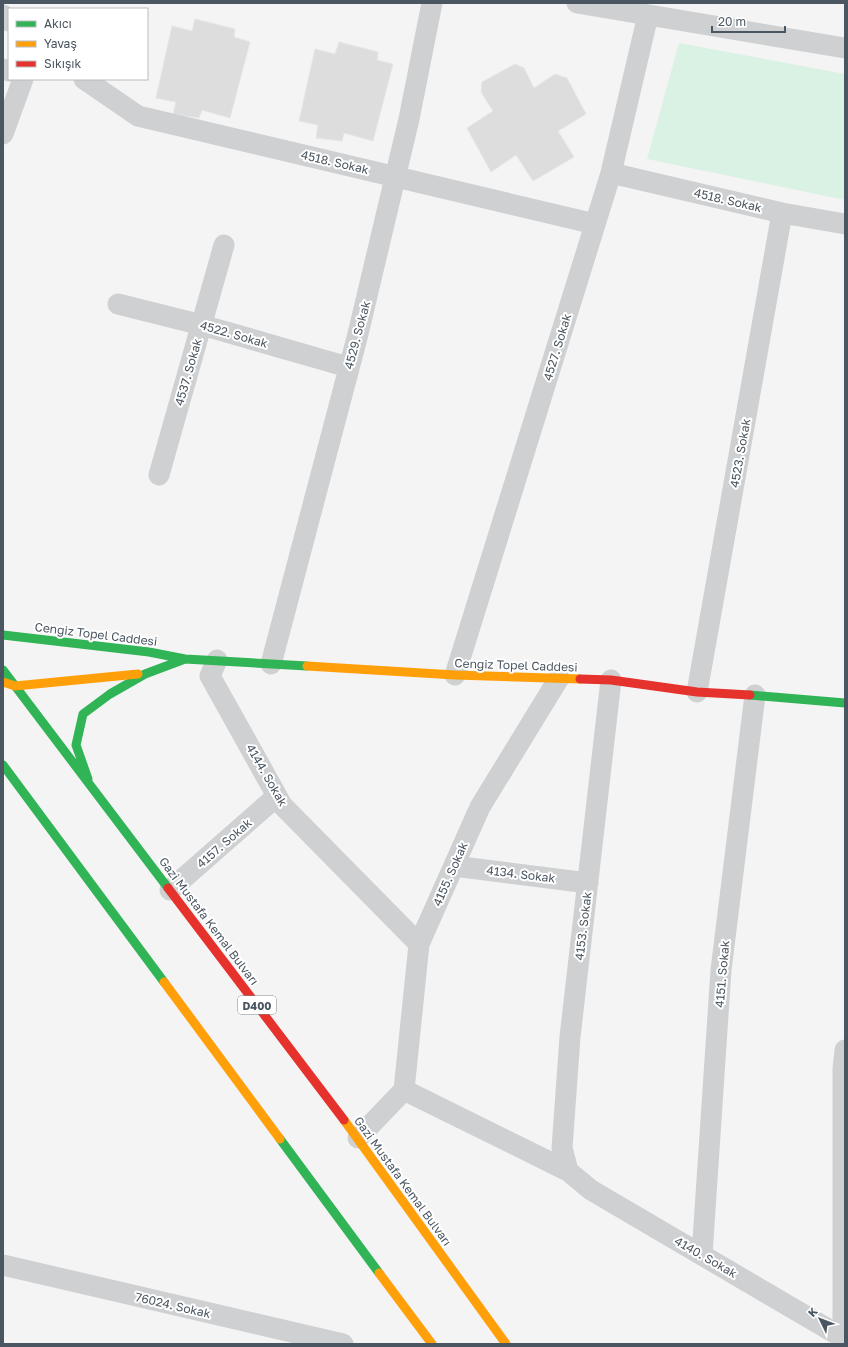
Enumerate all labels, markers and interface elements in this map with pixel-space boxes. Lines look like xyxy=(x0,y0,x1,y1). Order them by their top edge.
legend xyxy=(8,8,148,80)
scale bar xyxy=(712,8,785,34)
text: 20 m xyxy=(718,14,746,29)
text: Akıcı xyxy=(44,16,72,31)
text: Yavaş xyxy=(44,36,77,51)
text: Sıkışık xyxy=(44,56,81,71)
street label: 4518. Sokak xyxy=(300,147,371,177)
street label: 4518. Sokak xyxy=(693,185,764,215)
street label: 4529. Sokak xyxy=(341,299,373,371)
street label: 4527. Sokak xyxy=(540,311,574,382)
street label: 4522. Sokak xyxy=(198,317,270,351)
street label: 4537. Sokak xyxy=(171,336,205,407)
street label: 4523. Sokak xyxy=(727,417,753,489)
street label: Cengiz Topel Caddesi xyxy=(34,619,158,649)
street label: Cengiz Topel Caddesi xyxy=(454,655,578,675)
street label: 4144. Sokak xyxy=(243,741,291,809)
street label: 4157. Sokak xyxy=(193,815,255,871)
street label: 4155. Sokak xyxy=(429,839,471,908)
street label: Gazi Mustafa Kemal Bulvarı xyxy=(156,854,262,988)
street label: 4134. Sokak xyxy=(486,862,556,886)
street label: 4153. Sokak xyxy=(571,891,595,961)
street label: 4151. Sokak xyxy=(712,939,732,1008)
road number: D400 xyxy=(238,996,276,1014)
street label: Gazi Mustafa Kemal Bulvarı xyxy=(351,1113,455,1249)
street label: 4140. Sokak xyxy=(672,1233,740,1281)
street label: 76024. Sokak xyxy=(134,1289,212,1321)
north arrow xyxy=(800,1299,840,1339)
text: K xyxy=(805,1304,820,1319)

